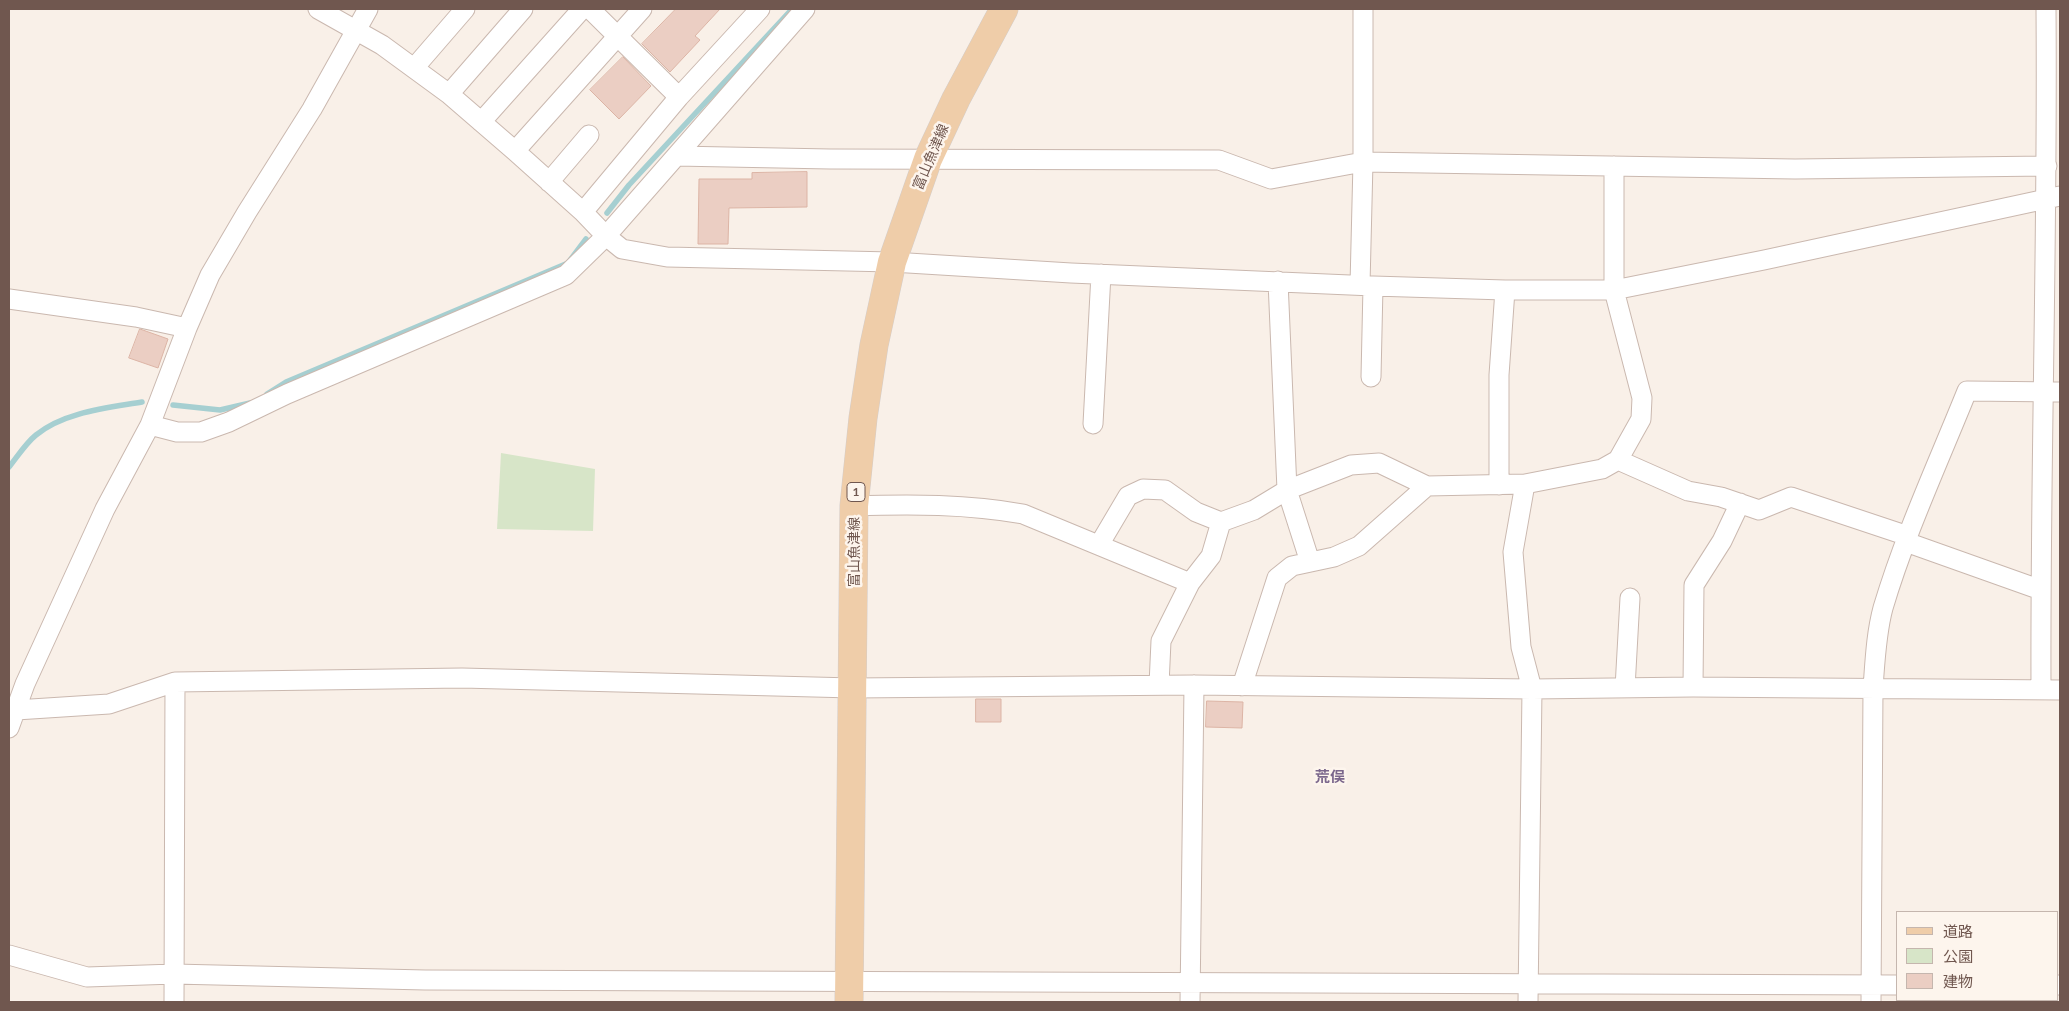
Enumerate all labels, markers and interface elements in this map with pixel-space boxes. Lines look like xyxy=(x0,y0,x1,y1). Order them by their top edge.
street label: 富山魚津線 xyxy=(910,122,952,192)
road number: 1 xyxy=(847,482,865,502)
street label: 富山魚津線 xyxy=(846,517,862,587)
district label: 荒俣 xyxy=(1315,768,1345,786)
legend xyxy=(1896,911,2059,1001)
text: 道路 xyxy=(1943,922,1973,940)
text: 公園 xyxy=(1943,947,1973,965)
text: 建物 xyxy=(1943,972,1973,990)

